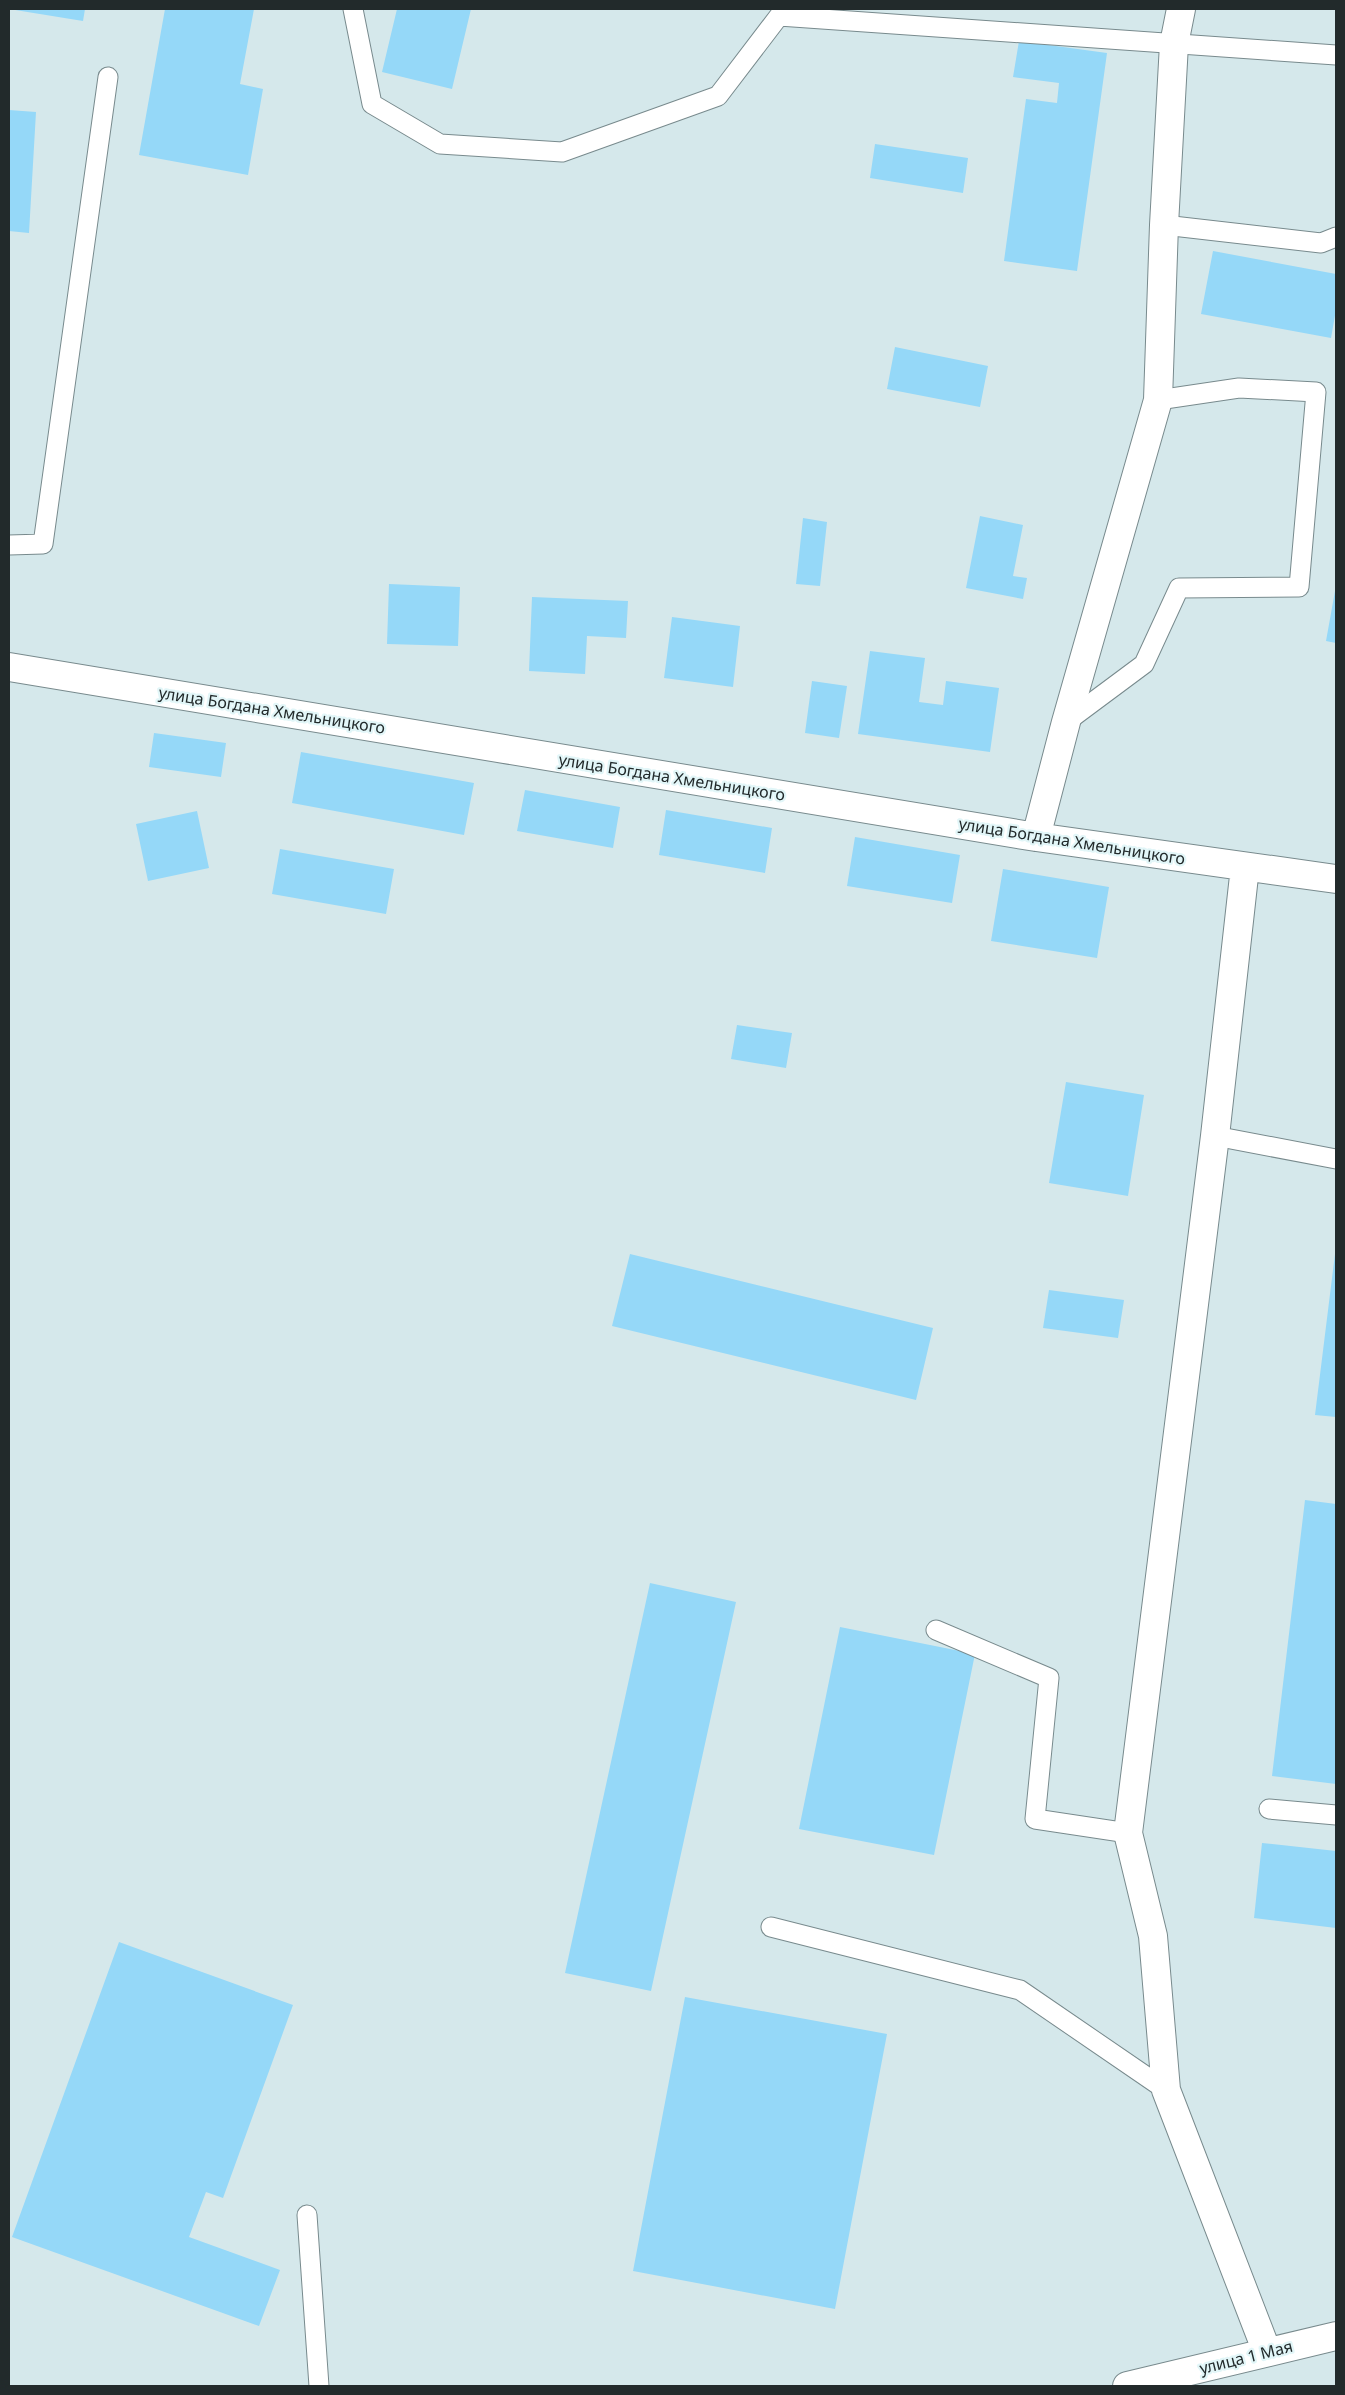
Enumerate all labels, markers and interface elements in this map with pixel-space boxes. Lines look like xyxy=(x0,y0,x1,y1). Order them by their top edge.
street label: улица Богдана Хмельницкого xyxy=(157,681,387,739)
street label: улица Богдана Хмельницкого xyxy=(557,748,787,806)
street label: улица Богдана Хмельницкого xyxy=(957,812,1187,870)
street label: улица 1 Мая xyxy=(1197,2335,1295,2379)

